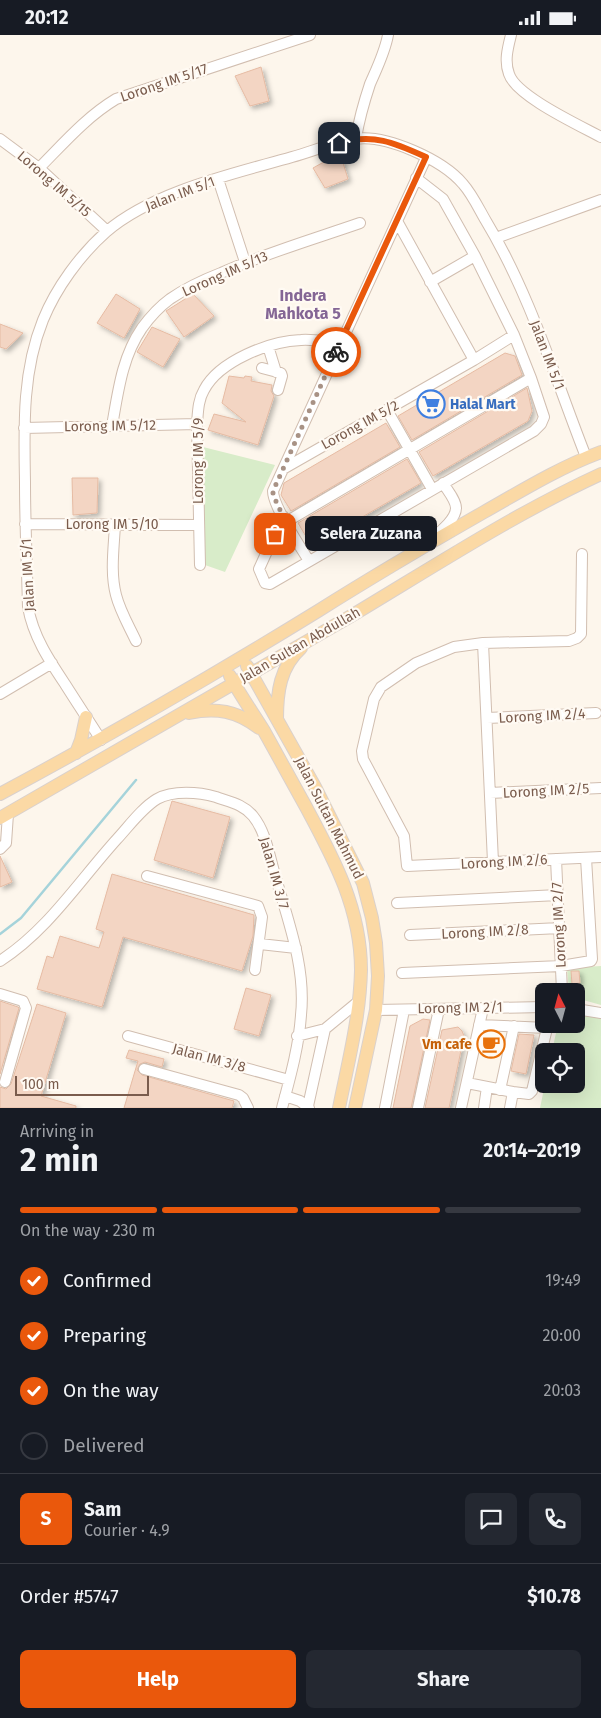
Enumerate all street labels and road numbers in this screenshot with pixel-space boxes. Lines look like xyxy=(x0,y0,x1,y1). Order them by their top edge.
street label: Lorong IM 5/17 xyxy=(118,60,210,106)
street label: Lorong IM 5/15 xyxy=(14,147,94,221)
street label: Jalan IM 5/1 xyxy=(143,173,217,215)
street label: Lorong IM 5/13 xyxy=(179,247,271,300)
street label: Jalan IM 5/1 xyxy=(526,318,568,392)
street label: Lorong IM 5/2 xyxy=(318,397,402,453)
street label: Lorong IM 5/12 xyxy=(64,417,156,435)
street label: Lorong IM 5/9 xyxy=(190,418,207,504)
street label: Lorong IM 5/10 xyxy=(66,516,159,533)
street label: Jalan IM 5/1 xyxy=(18,538,38,612)
street label: Jalan Sultan Abdullah xyxy=(237,604,363,686)
street label: Lorong IM 2/4 xyxy=(498,705,586,727)
street label: Jalan Sultan Mahmud xyxy=(291,754,367,882)
street label: Lorong IM 2/5 xyxy=(502,780,590,802)
street label: Jalan IM 3/7 xyxy=(256,835,292,911)
street label: Lorong IM 2/6 xyxy=(460,851,548,873)
street label: Lorong IM 2/7 xyxy=(548,881,570,969)
street label: Lorong IM 2/8 xyxy=(441,921,529,943)
street label: Lorong IM 2/1 xyxy=(417,999,503,1017)
street label: Jalan IM 3/8 xyxy=(170,1040,248,1076)

